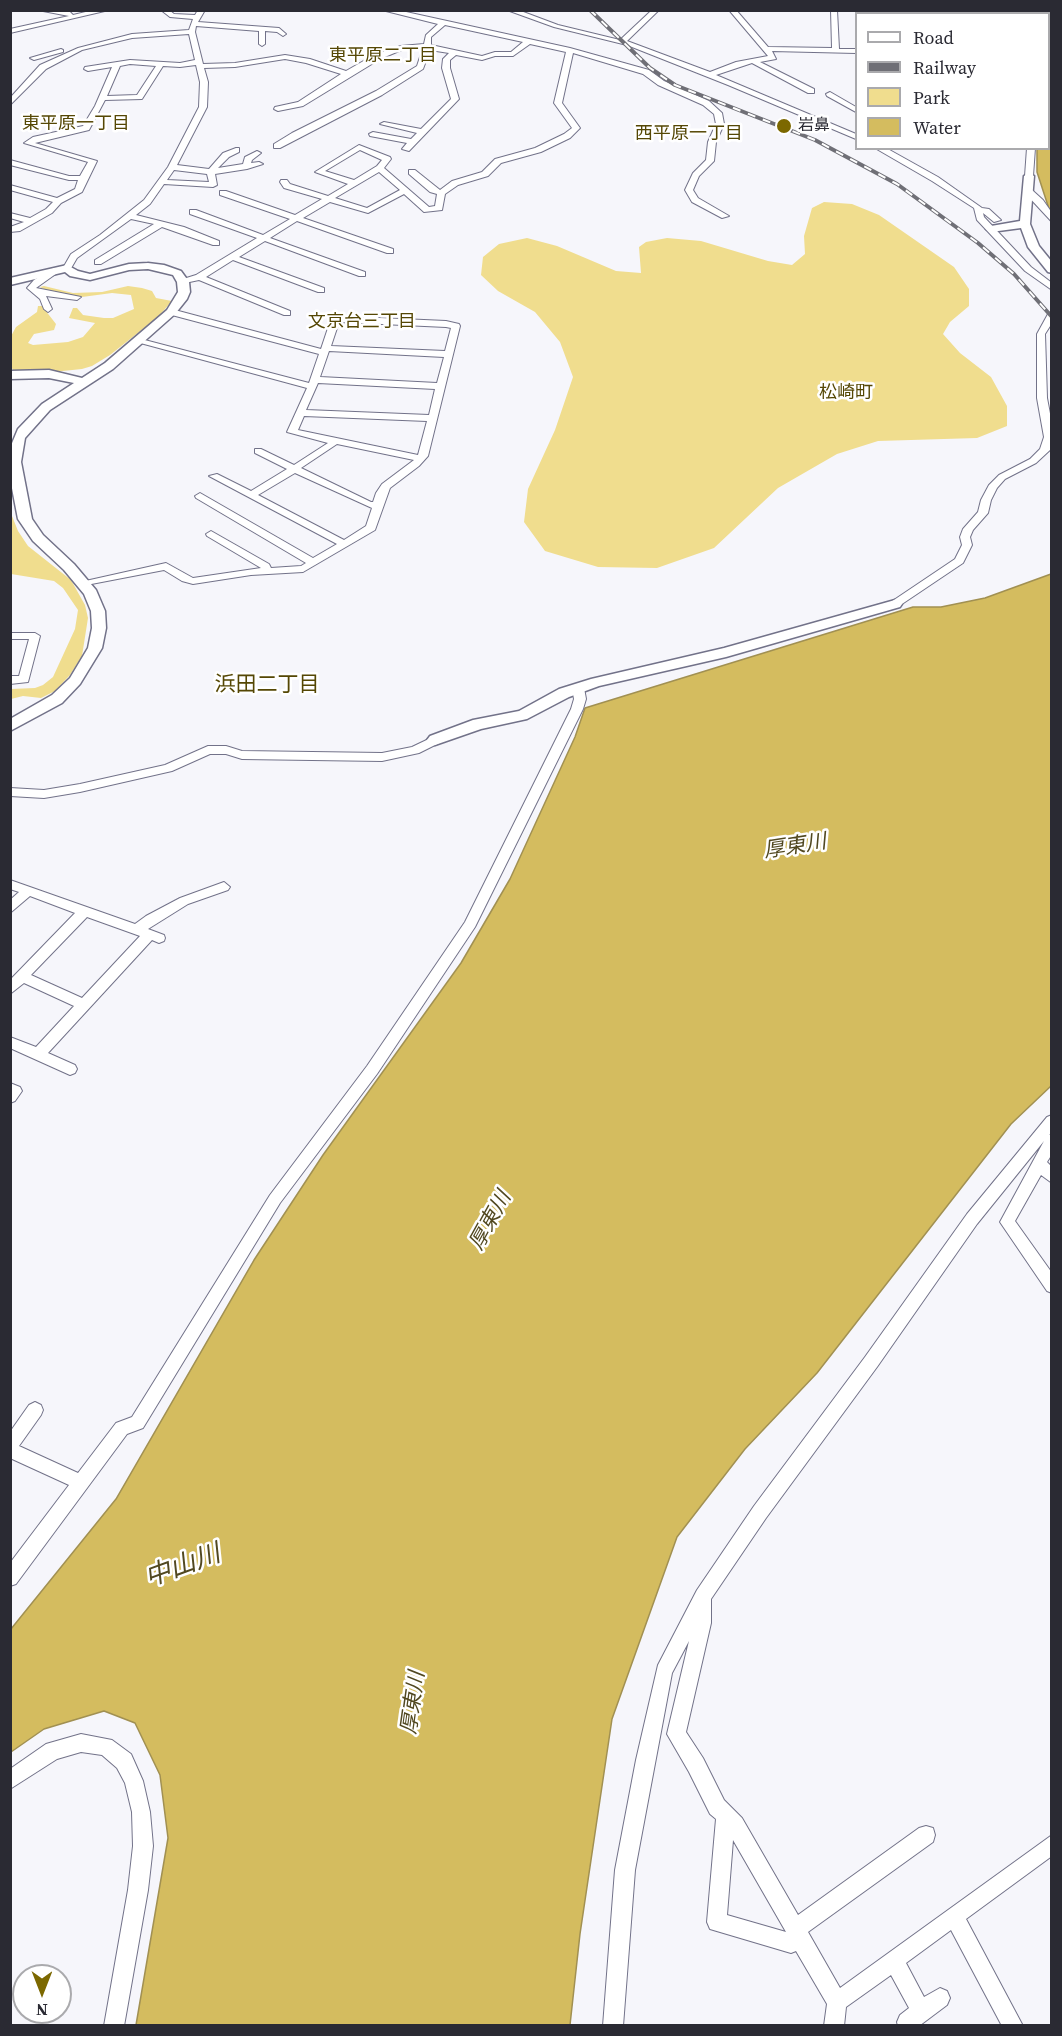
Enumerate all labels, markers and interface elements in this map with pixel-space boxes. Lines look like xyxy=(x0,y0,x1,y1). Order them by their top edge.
legend xyxy=(855,12,1050,150)
text: Road xyxy=(913,25,954,50)
district label: 東平原二丁目 xyxy=(329,45,437,67)
text: Railway xyxy=(913,55,976,80)
text: Park xyxy=(913,85,950,110)
district label: 東平原一丁目 xyxy=(22,113,130,135)
text: Water xyxy=(913,115,961,140)
place label: 岩鼻 xyxy=(798,116,830,136)
marker: 岩鼻 xyxy=(775,117,793,135)
district label: 西平原一丁目 xyxy=(635,123,743,145)
district label: 文京台三丁目 xyxy=(308,311,416,333)
district label: 松崎町 xyxy=(819,382,873,404)
district label: 浜田二丁目 xyxy=(215,673,319,699)
water label: 厚東川 xyxy=(762,830,828,864)
water label: 厚東川 xyxy=(465,1187,517,1255)
water label: 中山川 xyxy=(141,1539,225,1595)
water label: 厚東川 xyxy=(397,1670,431,1736)
north arrow xyxy=(12,1964,72,2024)
text: N xyxy=(36,1999,48,2021)

